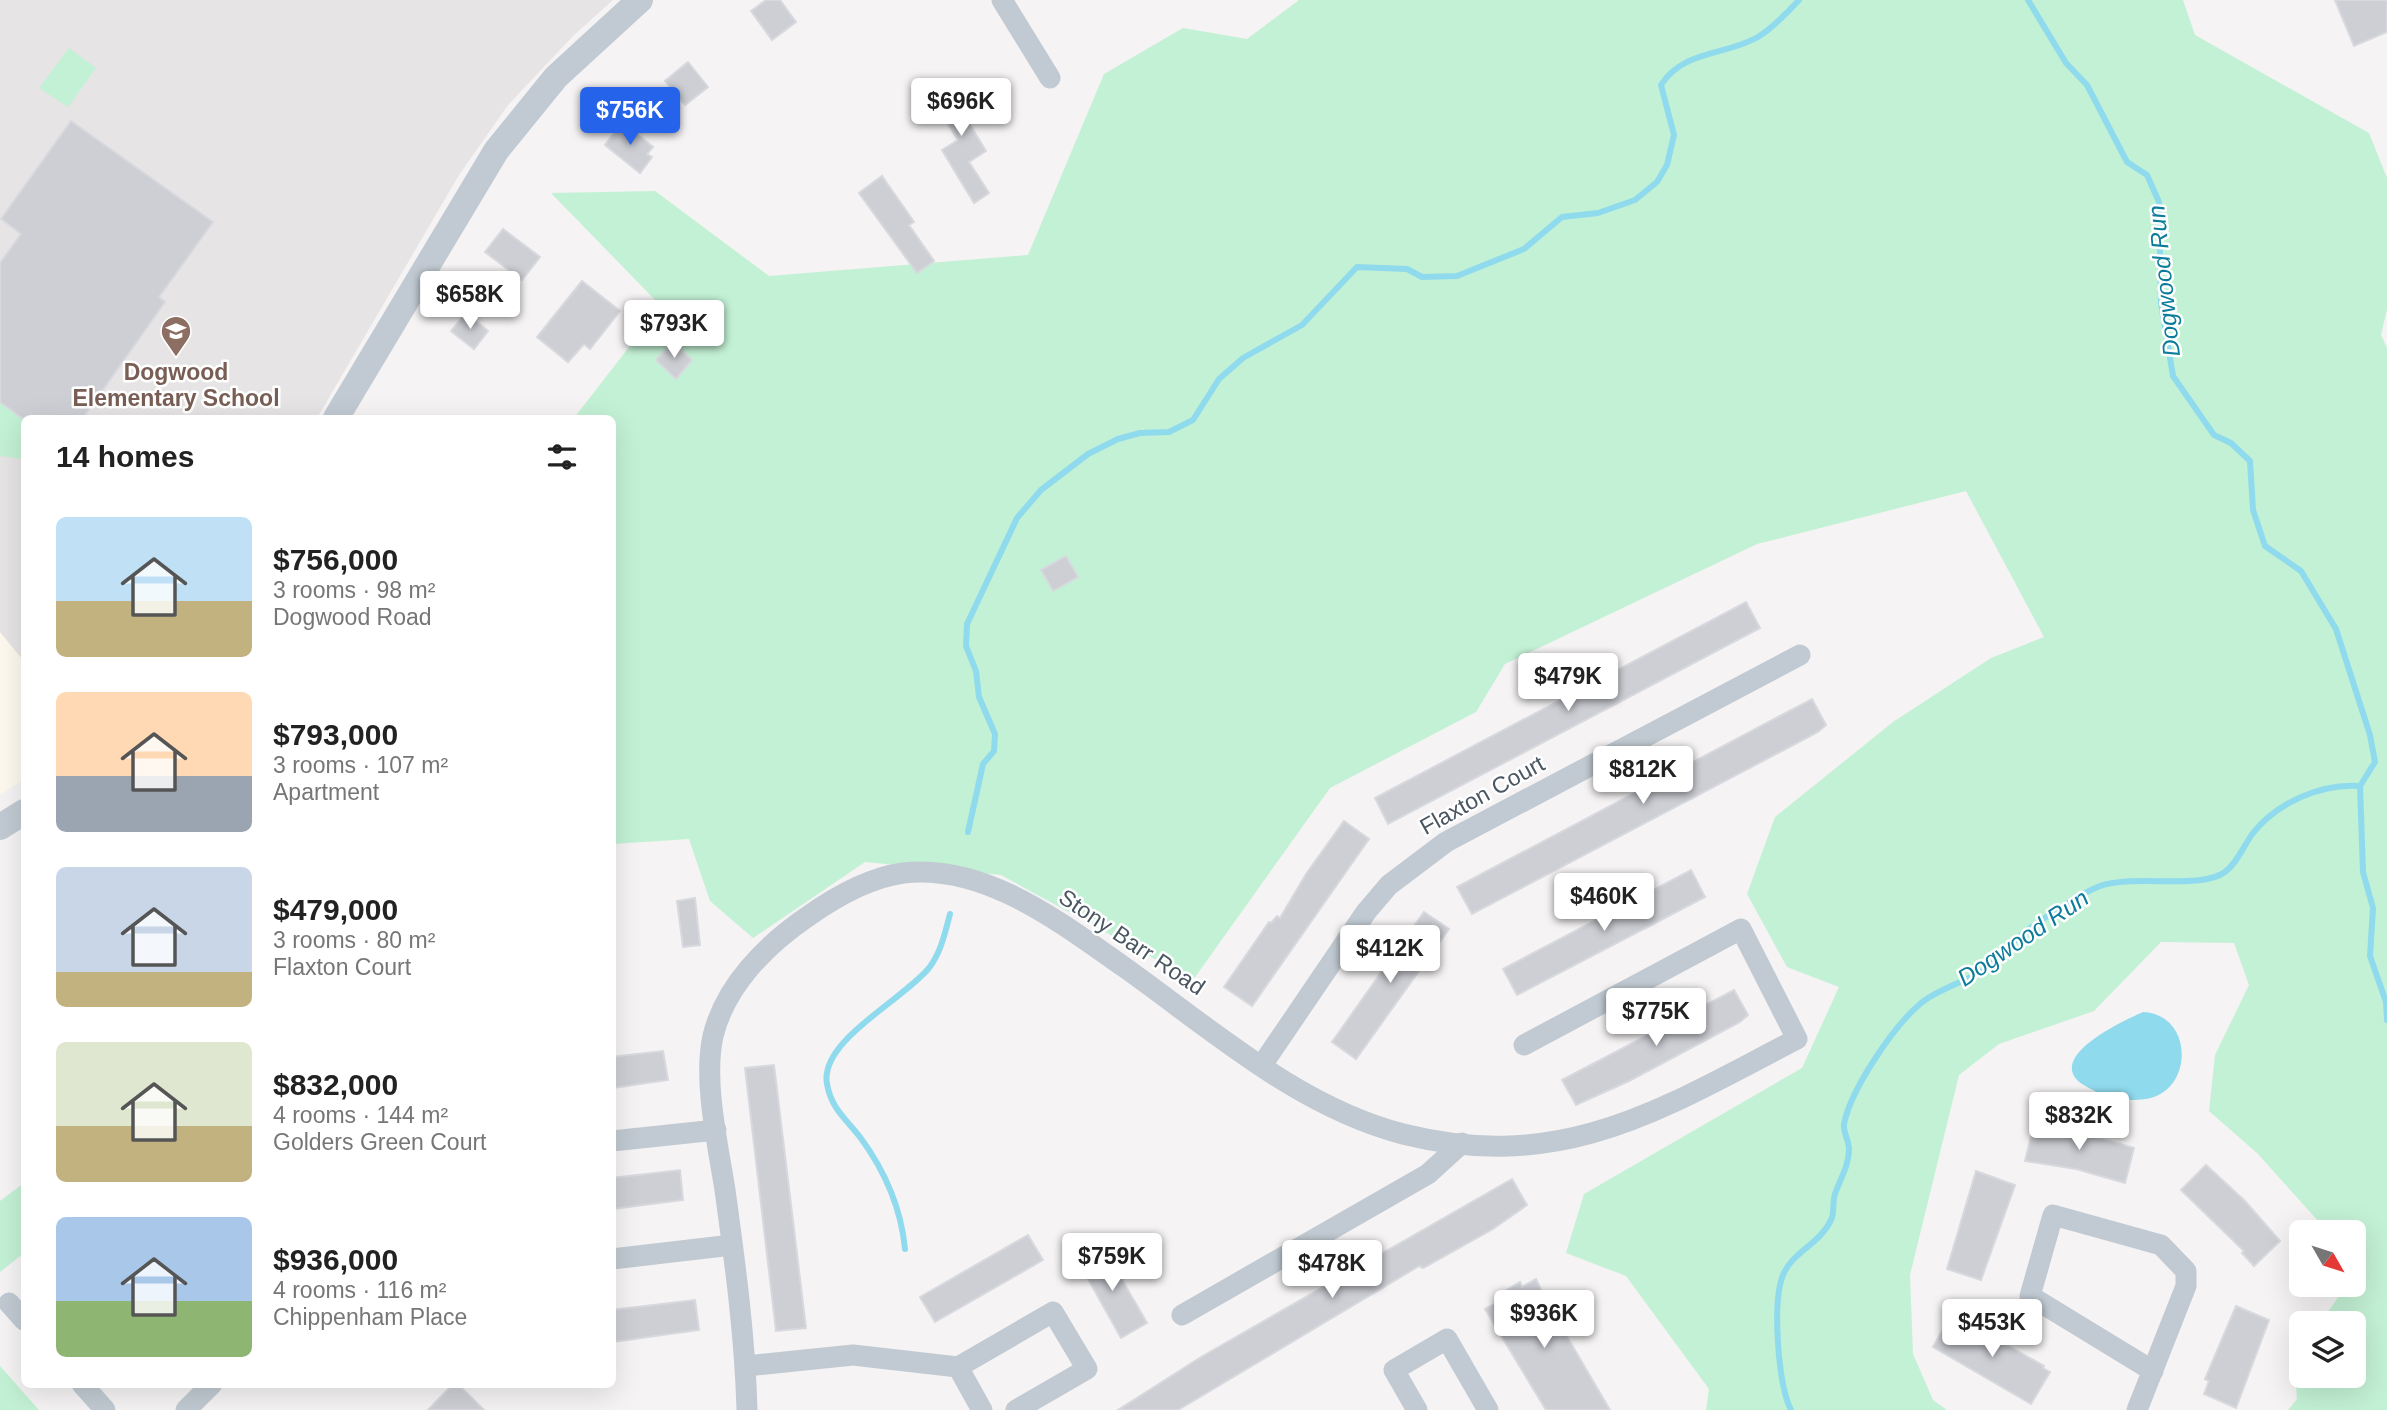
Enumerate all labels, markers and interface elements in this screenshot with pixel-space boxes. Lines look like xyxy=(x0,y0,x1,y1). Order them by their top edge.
pin: $696K xyxy=(912,78,1010,138)
pin: $756K xyxy=(581,88,679,147)
text: $696K xyxy=(927,88,995,114)
text: $756K xyxy=(596,97,664,123)
water label: Dogwood Run xyxy=(2142,204,2185,358)
pin: $658K xyxy=(421,272,519,331)
text: $658K xyxy=(436,281,504,307)
pin: $793K xyxy=(625,300,723,360)
text: $793K xyxy=(640,310,708,336)
school or university icon: Dogwood Elementary School xyxy=(159,314,193,358)
place label: Dogwood Elementary School xyxy=(72,359,280,411)
icon: filters xyxy=(543,438,581,476)
text: 14 homes xyxy=(56,440,194,473)
text: $756,000 xyxy=(273,543,398,576)
icon: home xyxy=(112,545,196,629)
text: 3 rooms · 98 m² xyxy=(273,577,435,603)
text: Dogwood Road xyxy=(273,604,432,630)
pin: $479K xyxy=(1519,654,1617,713)
text: $479K xyxy=(1534,663,1602,689)
text: $793,000 xyxy=(273,718,398,751)
icon: home xyxy=(112,720,196,804)
pin: $812K xyxy=(1594,746,1692,806)
street label: Flaxton Court xyxy=(1415,750,1549,840)
text: 3 rooms · 107 m² xyxy=(273,752,448,778)
text: $812K xyxy=(1609,756,1677,782)
text: Apartment xyxy=(273,779,379,805)
pin: $460K xyxy=(1555,874,1653,933)
text: $460K xyxy=(1570,883,1638,909)
street label: Stony Barr Road xyxy=(1054,884,1210,1000)
water label: Dogwood Run xyxy=(1952,884,2093,991)
text: $479,000 xyxy=(273,893,398,926)
icon: home xyxy=(112,895,196,979)
pin: $412K xyxy=(1341,926,1439,985)
text: 3 rooms · 80 m² xyxy=(273,927,435,953)
text: $412K xyxy=(1356,935,1424,961)
text: Flaxton Court xyxy=(273,954,411,980)
pin: $775K xyxy=(1607,988,1705,1048)
text: $775K xyxy=(1622,998,1690,1024)
text: $832,000 xyxy=(273,1068,398,1101)
icon: home xyxy=(112,1070,196,1154)
pin: $832K xyxy=(2030,1092,2128,1152)
text: 4 rooms · 144 m² xyxy=(273,1102,448,1128)
text: $832K xyxy=(2045,1102,2113,1128)
text: Golders Green Court xyxy=(273,1129,486,1155)
north arrow xyxy=(2289,1220,2366,1297)
map controls xyxy=(2289,1220,2366,1388)
pin: $759K xyxy=(1063,1234,1161,1293)
pin: $478K xyxy=(1283,1240,1381,1300)
text: $936,000 xyxy=(273,1243,398,1276)
text: $759K xyxy=(1078,1243,1146,1269)
icon: home xyxy=(112,1245,196,1329)
text: $478K xyxy=(1298,1250,1366,1276)
text: 4 rooms · 116 m² xyxy=(273,1277,446,1303)
pin: $936K xyxy=(1495,1290,1593,1350)
text: $936K xyxy=(1510,1300,1578,1326)
pin: $453K xyxy=(1943,1300,2041,1359)
text: Chippenham Place xyxy=(273,1304,467,1330)
text: $453K xyxy=(1958,1309,2026,1335)
button: layers xyxy=(2289,1311,2366,1388)

